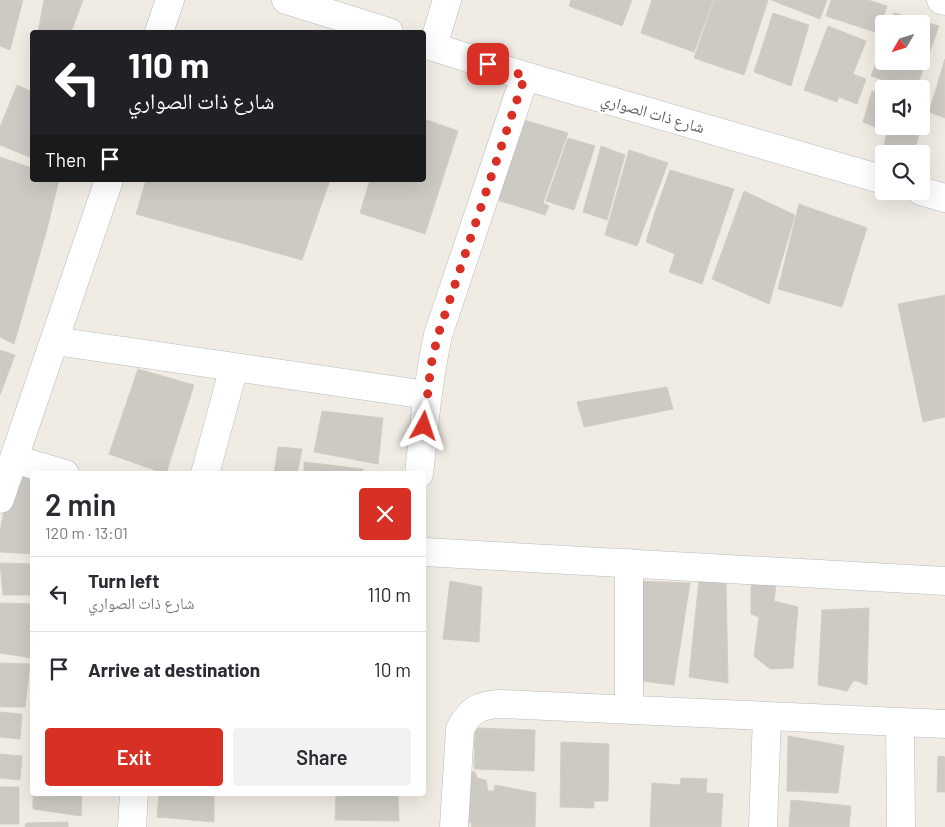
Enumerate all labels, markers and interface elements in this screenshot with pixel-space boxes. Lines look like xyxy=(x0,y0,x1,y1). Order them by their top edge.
north arrow xyxy=(875,15,930,70)
map controls xyxy=(875,15,930,200)
text: 110 m xyxy=(128,43,209,85)
pin xyxy=(467,43,509,85)
icon: left xyxy=(45,50,110,115)
icon: arrive xyxy=(474,50,502,78)
button: sound xyxy=(875,80,930,135)
text: شارع ذات الصواري xyxy=(128,87,275,113)
street label: شارع ذات الصواري xyxy=(598,89,707,140)
icon: arrive xyxy=(96,145,124,173)
button: search xyxy=(875,145,930,200)
text: Then xyxy=(45,148,86,171)
position arrow xyxy=(397,399,449,451)
text: 2 min xyxy=(45,486,116,522)
button: close xyxy=(359,488,411,540)
text: 120 m · 13:01 xyxy=(45,523,128,542)
text: Turn left xyxy=(88,569,159,592)
icon: left xyxy=(45,580,73,608)
text: 110 m xyxy=(367,583,411,606)
text: شارع ذات الصواري xyxy=(88,593,195,612)
icon: arrive xyxy=(45,655,73,683)
text: Arrive at destination xyxy=(88,658,260,681)
text: 10 m xyxy=(374,658,411,681)
button: Exit xyxy=(45,728,223,786)
button: Share xyxy=(233,728,411,786)

